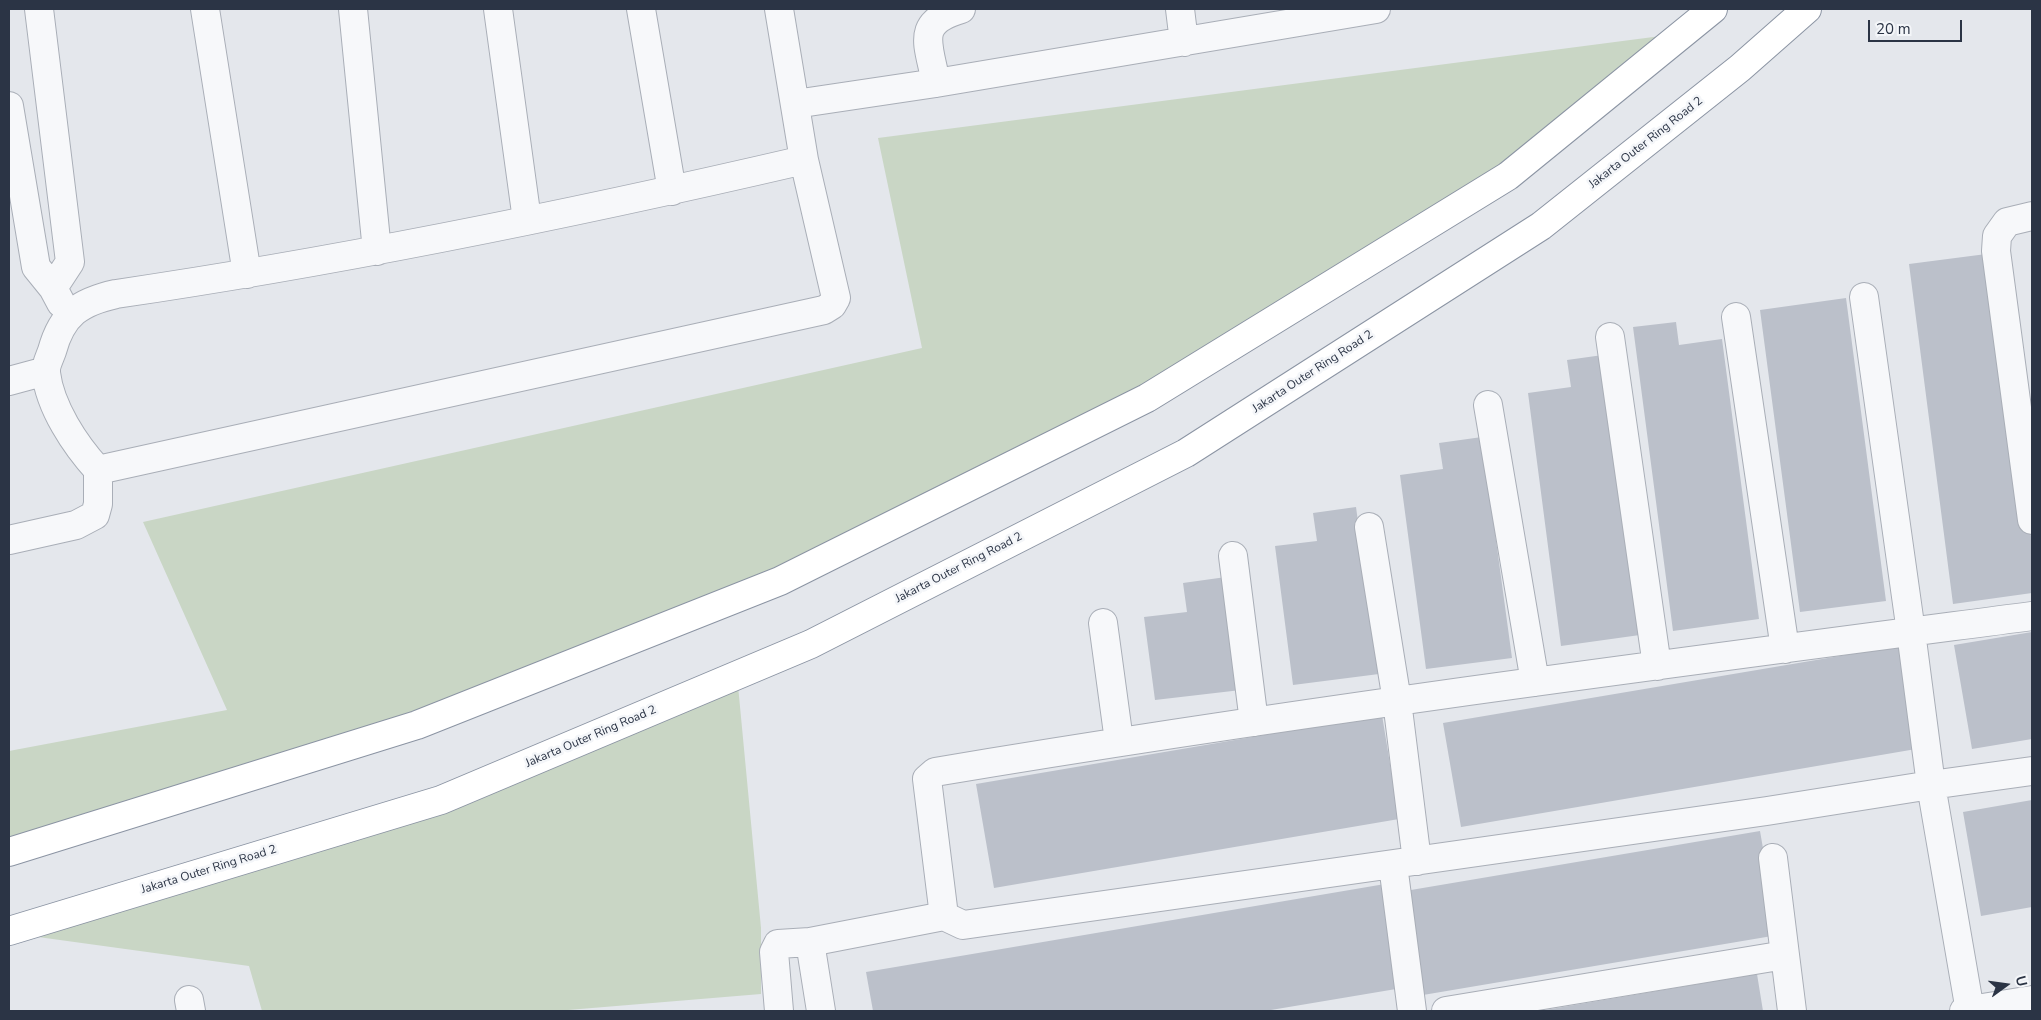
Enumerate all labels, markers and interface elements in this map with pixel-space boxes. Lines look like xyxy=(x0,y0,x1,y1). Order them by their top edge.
scale bar xyxy=(1871,10,1965,42)
text: 20 m xyxy=(1876,19,1911,39)
street label: Jakarta Outer Ring Road 2 xyxy=(1586,94,1706,192)
street label: Jakarta Outer Ring Road 2 xyxy=(1250,328,1376,416)
street label: Jakarta Outer Ring Road 2 xyxy=(893,530,1025,606)
street label: Jakarta Outer Ring Road 2 xyxy=(523,703,659,771)
street label: Jakarta Outer Ring Road 2 xyxy=(140,843,278,897)
north arrow xyxy=(1981,960,2031,1010)
text: U xyxy=(2011,974,2032,989)

